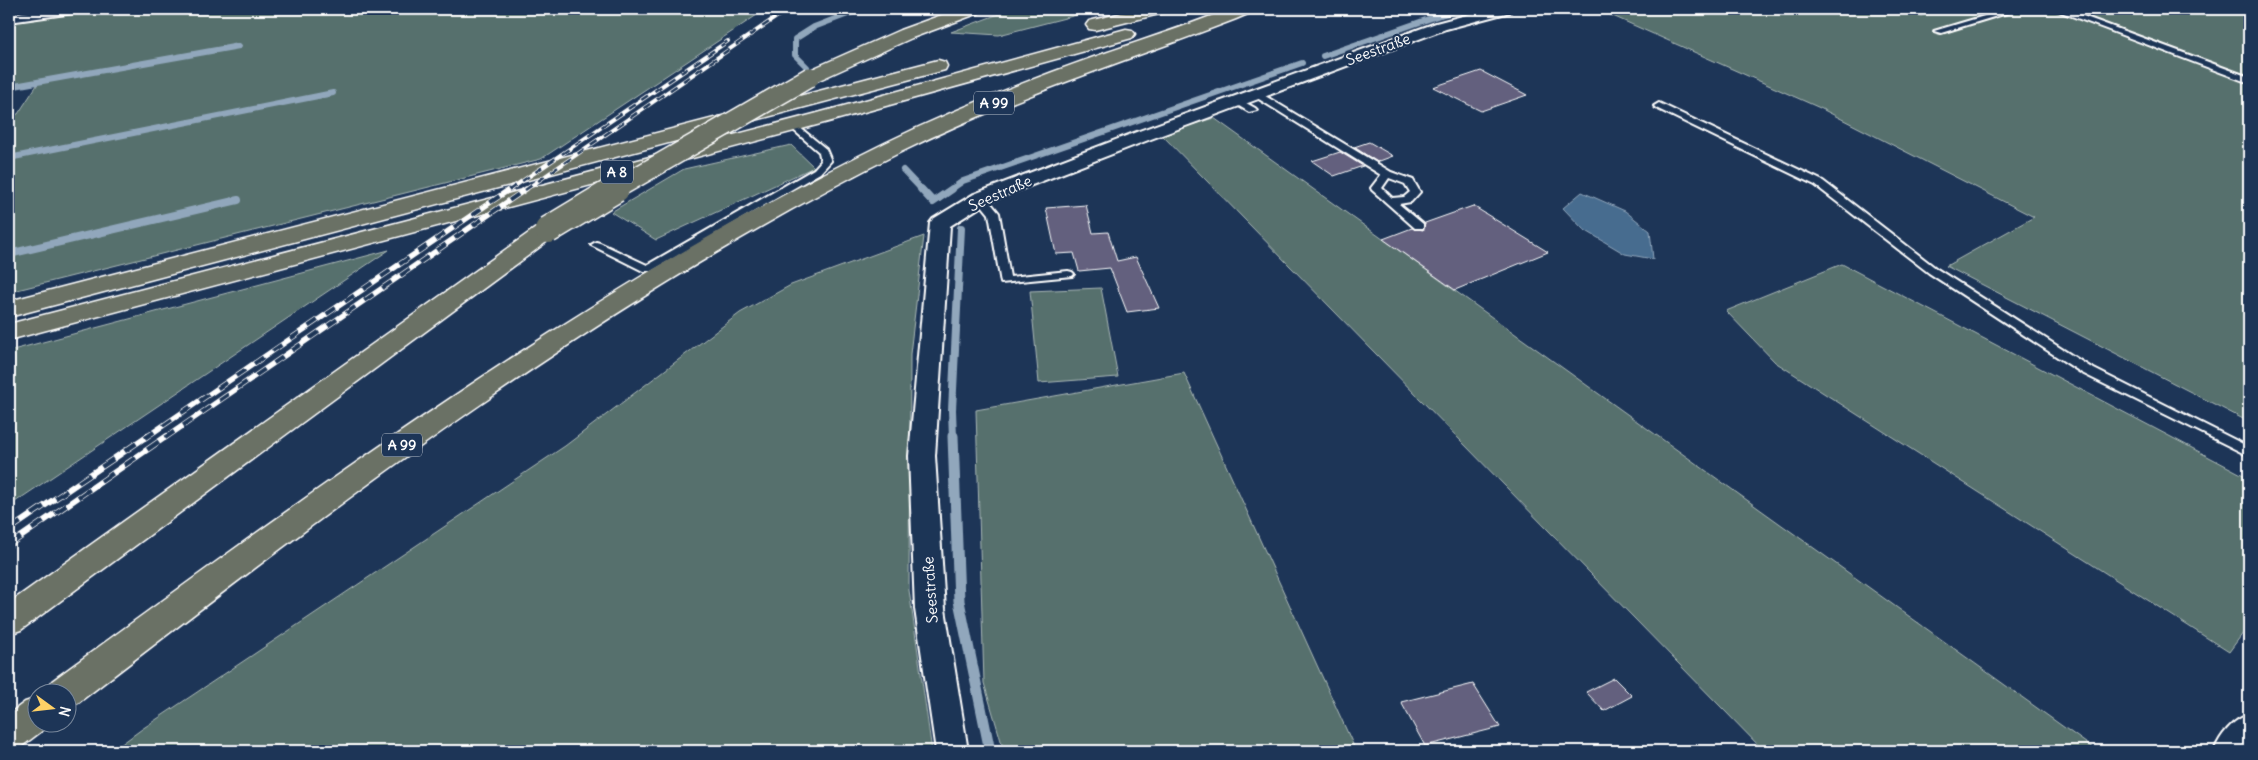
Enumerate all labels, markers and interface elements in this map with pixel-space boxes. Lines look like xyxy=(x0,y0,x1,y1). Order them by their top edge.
street label: Seestraße xyxy=(1343,29,1413,69)
road number: A 99 xyxy=(974,92,1014,115)
road number: A 8 xyxy=(601,160,633,183)
street label: Seestraße xyxy=(965,171,1035,215)
road number: A 99 xyxy=(382,434,422,456)
street label: Seestraße xyxy=(918,556,942,624)
north arrow xyxy=(28,682,78,732)
text: N xyxy=(55,704,75,718)

